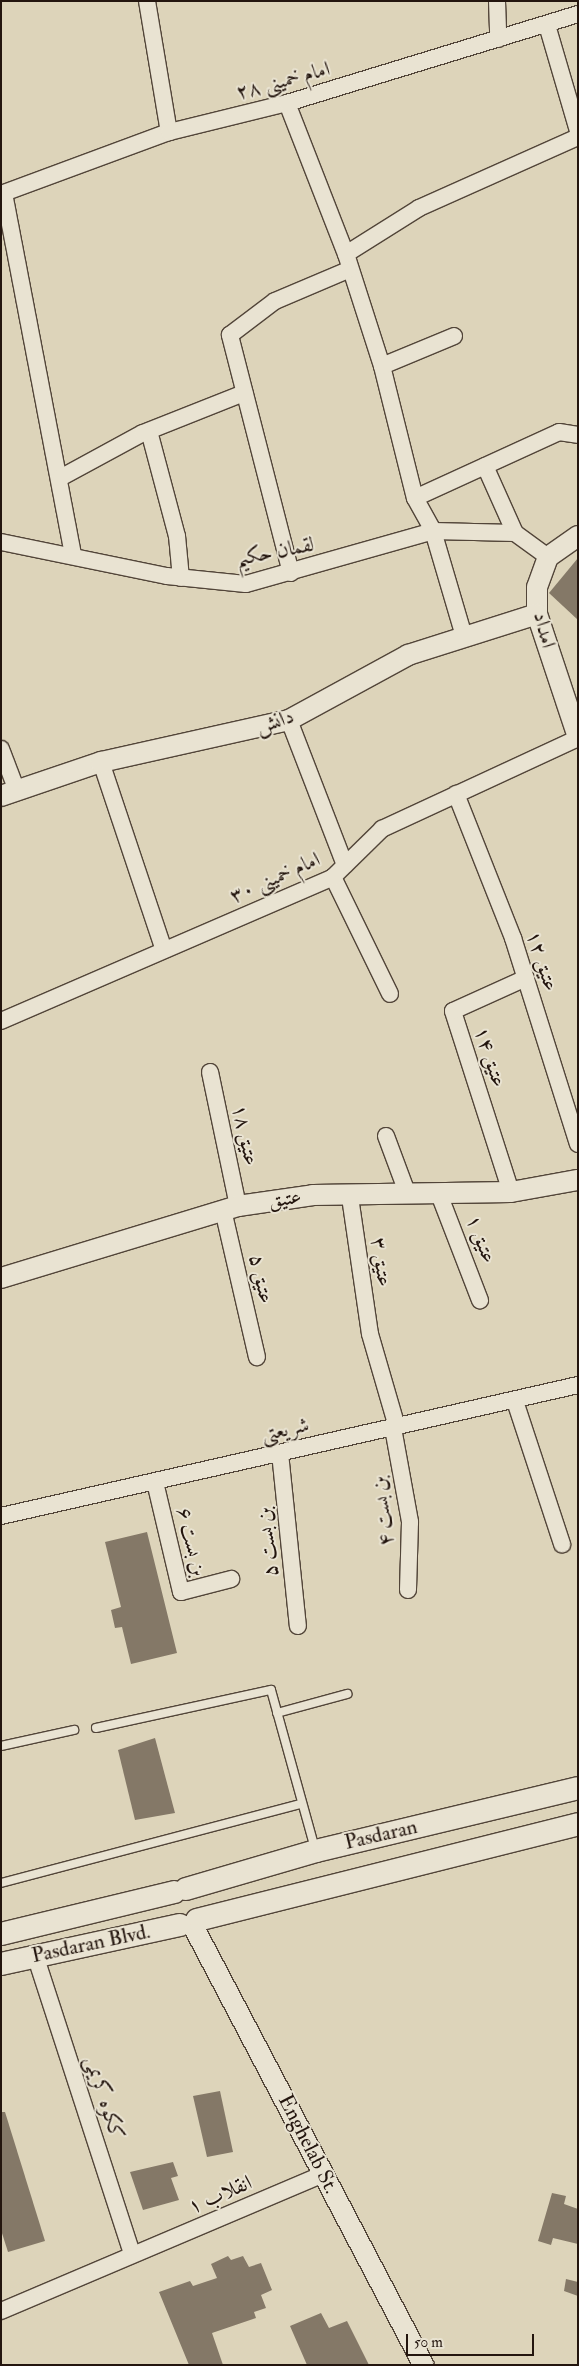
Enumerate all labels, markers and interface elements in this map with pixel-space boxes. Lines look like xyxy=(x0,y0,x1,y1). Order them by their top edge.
street label: امام خمینی ۲۸ xyxy=(233,56,333,106)
street label: لقمان حکیم xyxy=(234,532,316,572)
street label: امداد xyxy=(527,609,561,651)
street label: دانش xyxy=(253,704,297,740)
street label: امام خمینی ۳۰ xyxy=(226,847,324,909)
street label: عتیق ۱۲ xyxy=(520,928,564,994)
street label: عتیق ۱۴ xyxy=(468,1024,512,1090)
street label: عتیق ۱۸ xyxy=(226,1102,264,1168)
street label: عتیق xyxy=(267,1184,303,1214)
street label: عتیق ۱ xyxy=(460,1211,502,1267)
street label: عتیق ۳ xyxy=(365,1236,397,1288)
street label: عتیق ۵ xyxy=(243,1252,279,1306)
street label: شریعتی xyxy=(259,1412,311,1448)
street label: بن بست ۴ xyxy=(367,1475,399,1547)
street label: بن بست ۶ xyxy=(171,1505,211,1579)
street label: بن بست ۵ xyxy=(252,1506,284,1578)
street label: Pasdaran xyxy=(342,1814,420,1856)
street label: Pasdaran Blvd. xyxy=(29,1919,153,1969)
street label: ککوه کریمی xyxy=(79,2053,129,2143)
street label: Enghelab St. xyxy=(272,2090,344,2198)
street label: انقلاب ۱ xyxy=(184,2170,256,2220)
scale bar xyxy=(409,2324,536,2356)
text: 50 m xyxy=(414,2333,443,2352)

